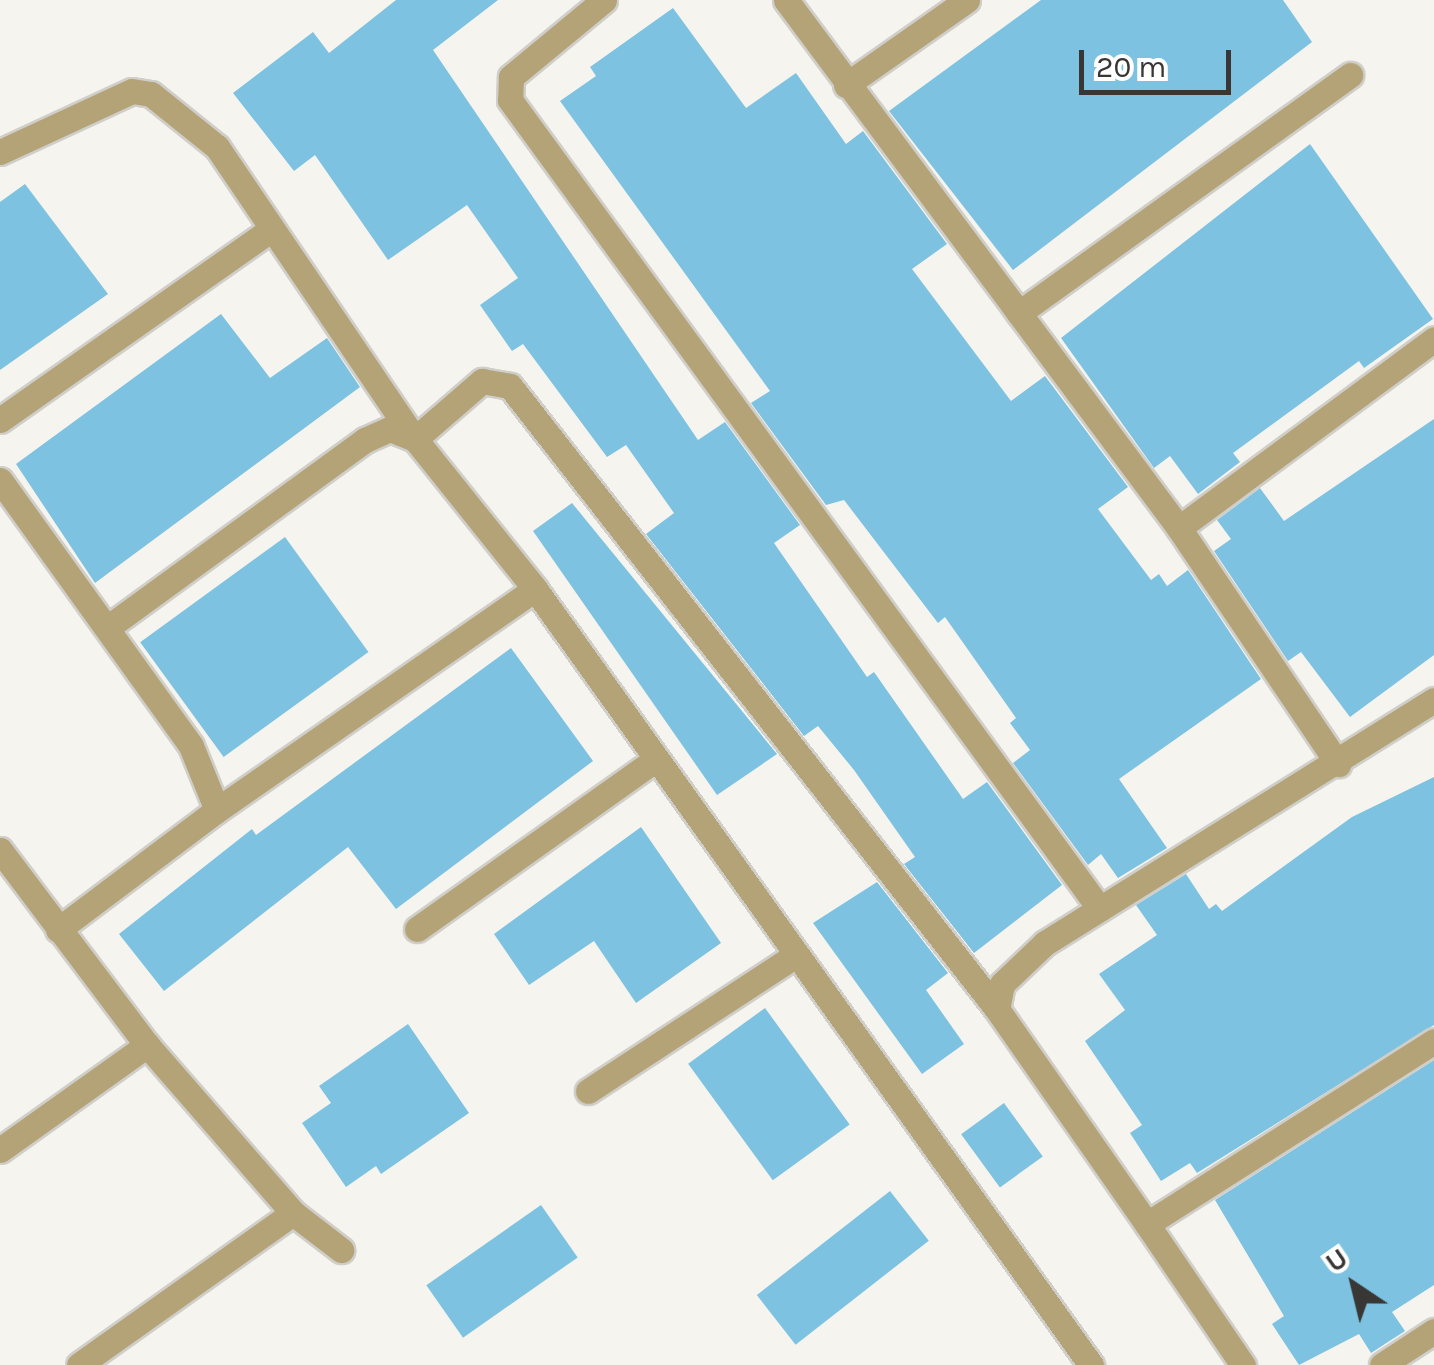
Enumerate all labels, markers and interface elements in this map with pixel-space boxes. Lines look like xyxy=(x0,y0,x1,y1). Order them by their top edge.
scale bar xyxy=(1084,30,1236,92)
text: 20 m xyxy=(1096,49,1166,85)
north arrow xyxy=(1304,1235,1404,1335)
text: U xyxy=(1319,1241,1354,1279)

